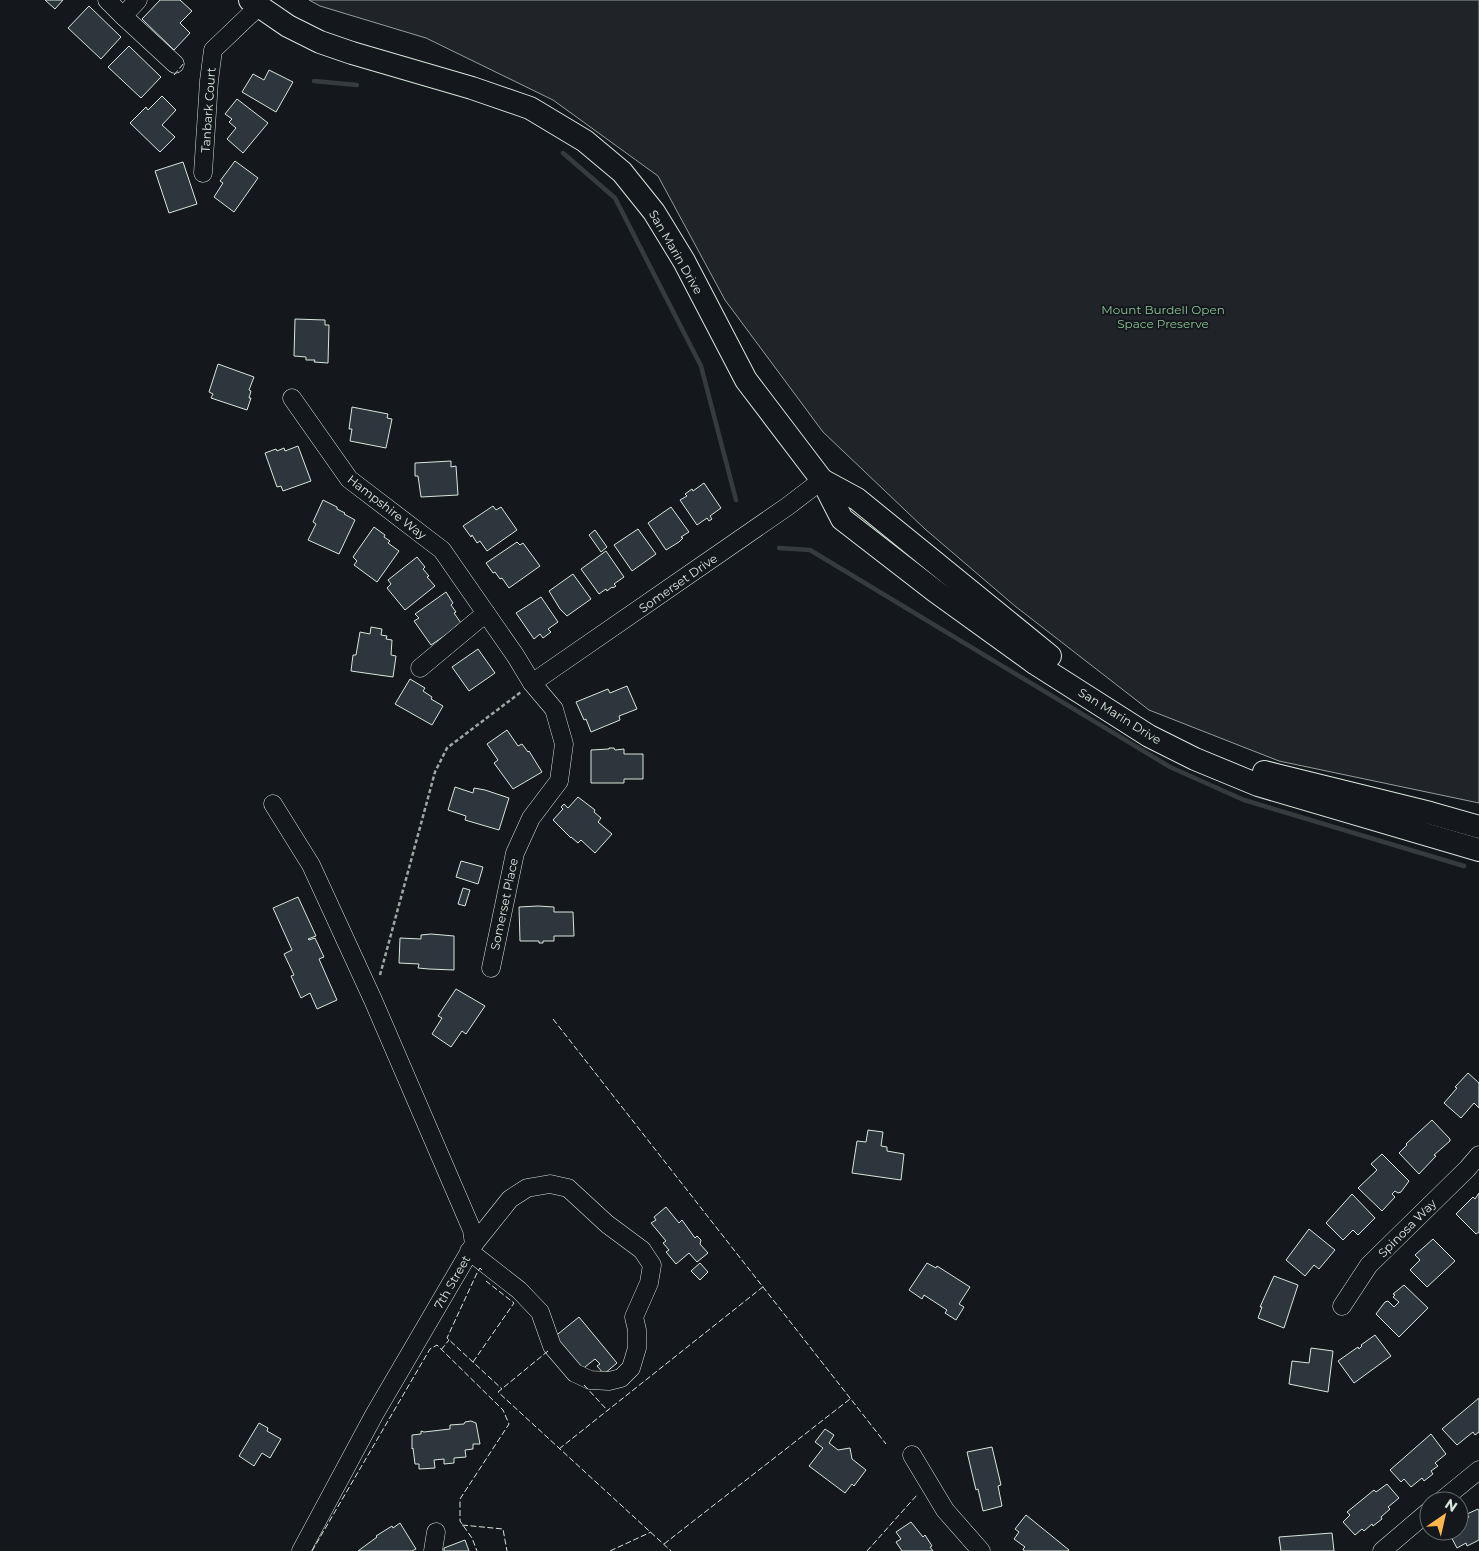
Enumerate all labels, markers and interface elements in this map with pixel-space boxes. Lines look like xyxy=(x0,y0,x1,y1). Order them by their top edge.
street label: Tanbark Court xyxy=(198,67,218,153)
street label: San Marin Drive xyxy=(646,207,706,297)
park label: Mount Burdell Open Space Preserve xyxy=(1101,302,1225,331)
street label: Hampshire Way xyxy=(345,472,430,543)
street label: Somerset Drive xyxy=(636,550,720,616)
street label: San Marin Drive xyxy=(1076,684,1164,748)
street label: Somerset Place xyxy=(487,857,521,951)
street label: Spinosa Way xyxy=(1375,1195,1440,1260)
street label: 7th Street xyxy=(431,1252,473,1311)
north arrow xyxy=(1419,1491,1469,1541)
text: N xyxy=(1442,1495,1461,1516)

